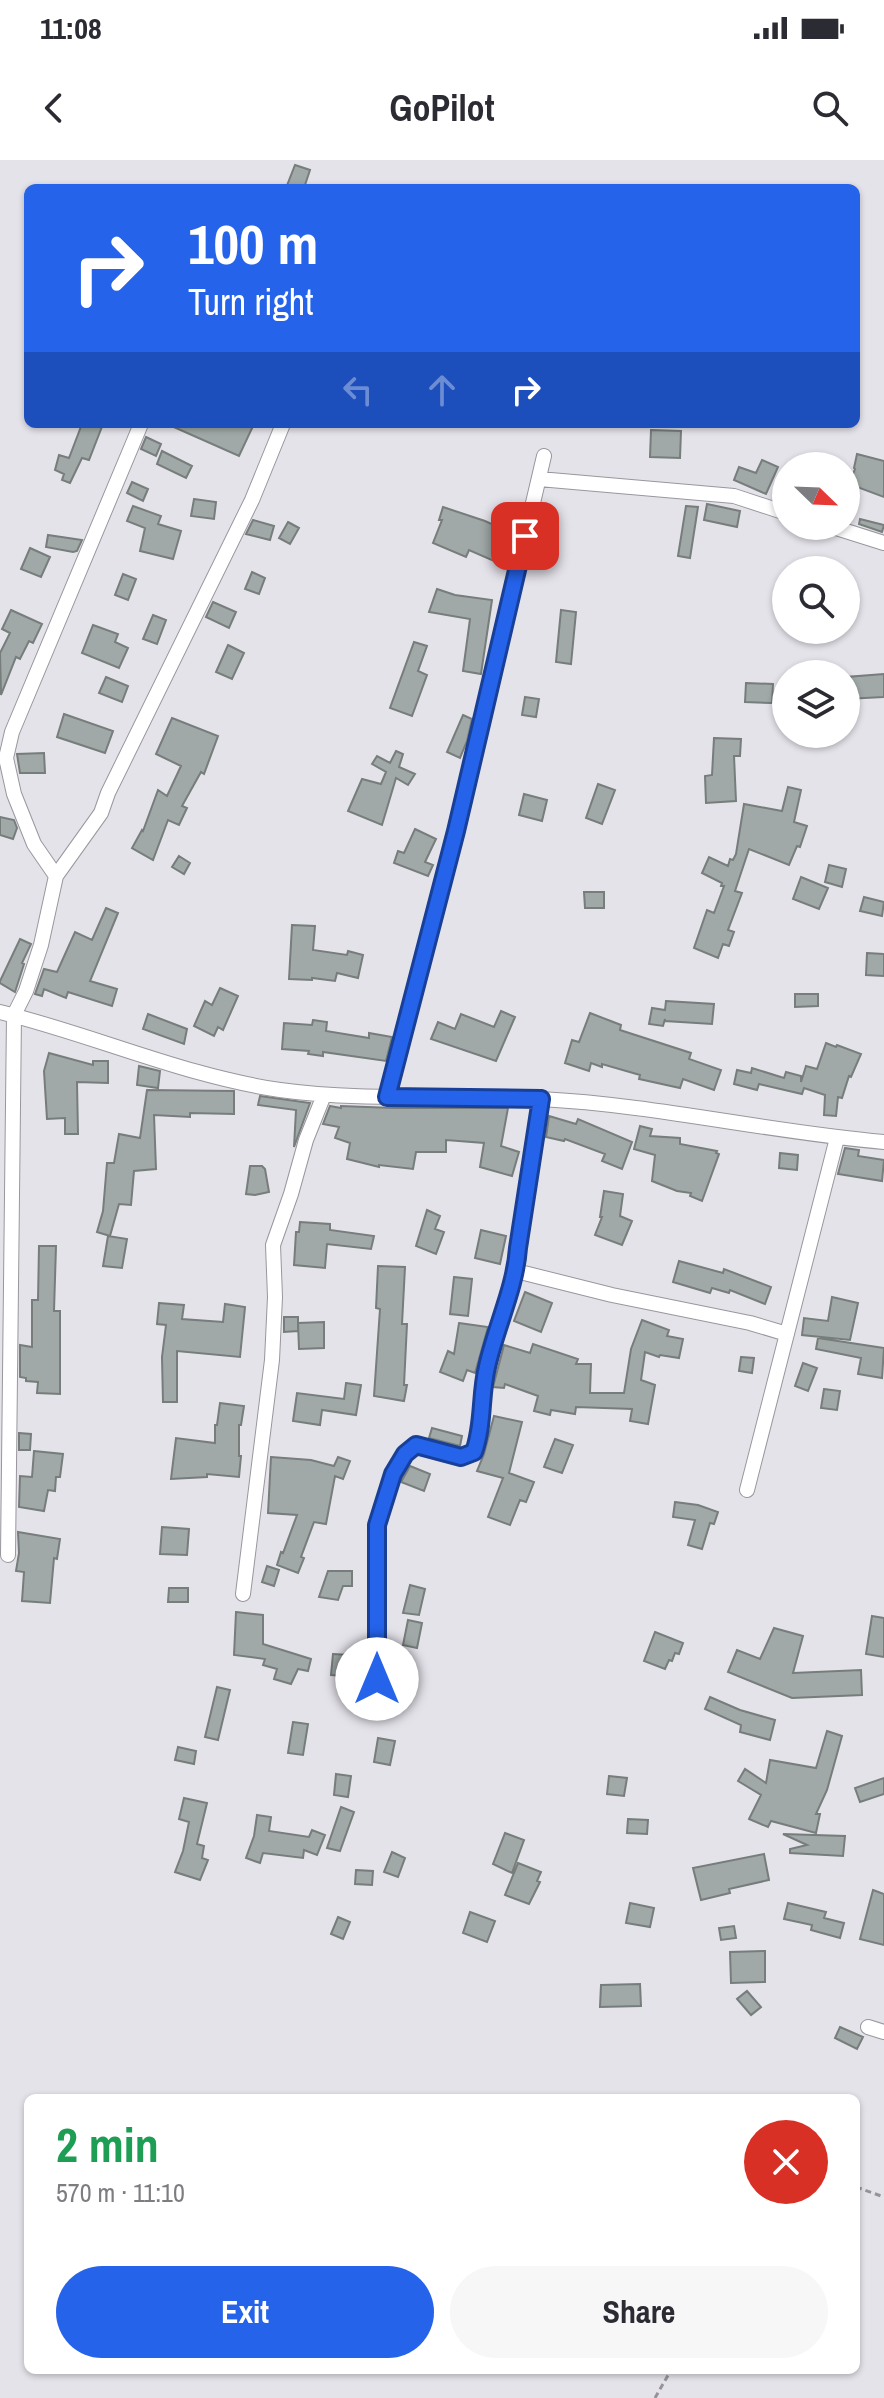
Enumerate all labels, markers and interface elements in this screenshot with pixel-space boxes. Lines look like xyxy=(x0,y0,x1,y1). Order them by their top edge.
text: 11:08 xyxy=(40,8,102,48)
text: GoPilot xyxy=(390,84,494,132)
icon: back xyxy=(32,86,76,130)
icon: search xyxy=(808,86,852,130)
text: 100 m xyxy=(188,206,318,281)
icon: right xyxy=(56,216,160,320)
text: Turn right xyxy=(188,278,313,326)
icon: left xyxy=(336,368,380,412)
icon: ahead xyxy=(420,368,464,412)
icon: right xyxy=(504,368,548,412)
north arrow xyxy=(772,452,860,540)
map controls xyxy=(772,452,860,748)
pin xyxy=(491,502,559,570)
icon: arrive xyxy=(503,514,547,558)
button: search xyxy=(772,556,860,644)
button: layers xyxy=(772,660,860,748)
position arrow xyxy=(335,1637,419,1721)
text: 2 min xyxy=(56,2112,159,2177)
button: close xyxy=(744,2120,828,2204)
text: 570 m · 11:10 xyxy=(56,2175,185,2210)
button: Exit xyxy=(56,2266,434,2358)
button: Share xyxy=(450,2266,828,2358)

